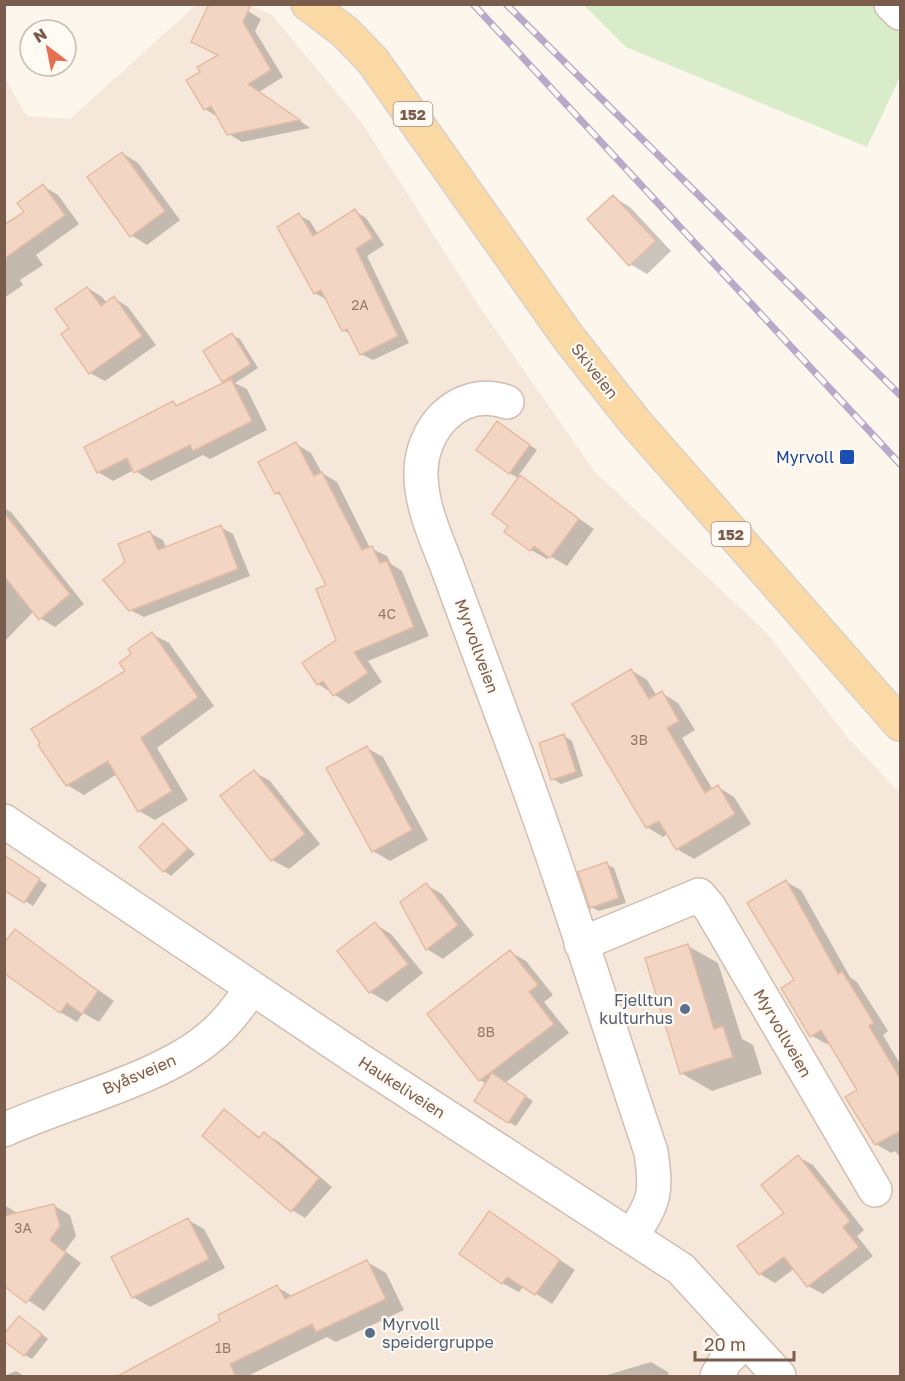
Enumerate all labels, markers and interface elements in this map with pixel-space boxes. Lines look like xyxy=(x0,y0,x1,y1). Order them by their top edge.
north arrow xyxy=(18,18,78,78)
text: N xyxy=(30,24,51,47)
road number: 152 xyxy=(394,102,432,126)
house number: 2A xyxy=(351,296,369,313)
street label: Skiveien xyxy=(567,339,623,403)
place label: Myrvoll xyxy=(776,447,834,467)
marker: Myrvoll xyxy=(838,448,856,466)
road number: 152 xyxy=(712,522,750,546)
street label: Myrvollveien xyxy=(451,596,503,696)
house number: 4C xyxy=(378,605,396,622)
house number: 3B xyxy=(630,731,648,748)
street label: Myrvollveien xyxy=(750,985,816,1081)
place label: Fjelltun kulturhus xyxy=(599,990,673,1028)
marker: Fjelltun kulturhus xyxy=(678,1002,692,1016)
house number: 8B xyxy=(477,1023,495,1040)
street label: Byåsveien xyxy=(99,1050,179,1098)
street label: Haukeliveien xyxy=(355,1051,449,1123)
house number: 3A xyxy=(14,1219,32,1236)
place label: Myrvoll speidergruppe xyxy=(382,1314,494,1352)
scale bar xyxy=(695,1324,794,1362)
marker: Myrvoll speidergruppe xyxy=(363,1326,377,1340)
text: 20 m xyxy=(704,1333,746,1355)
house number: 1B xyxy=(215,1339,231,1356)

